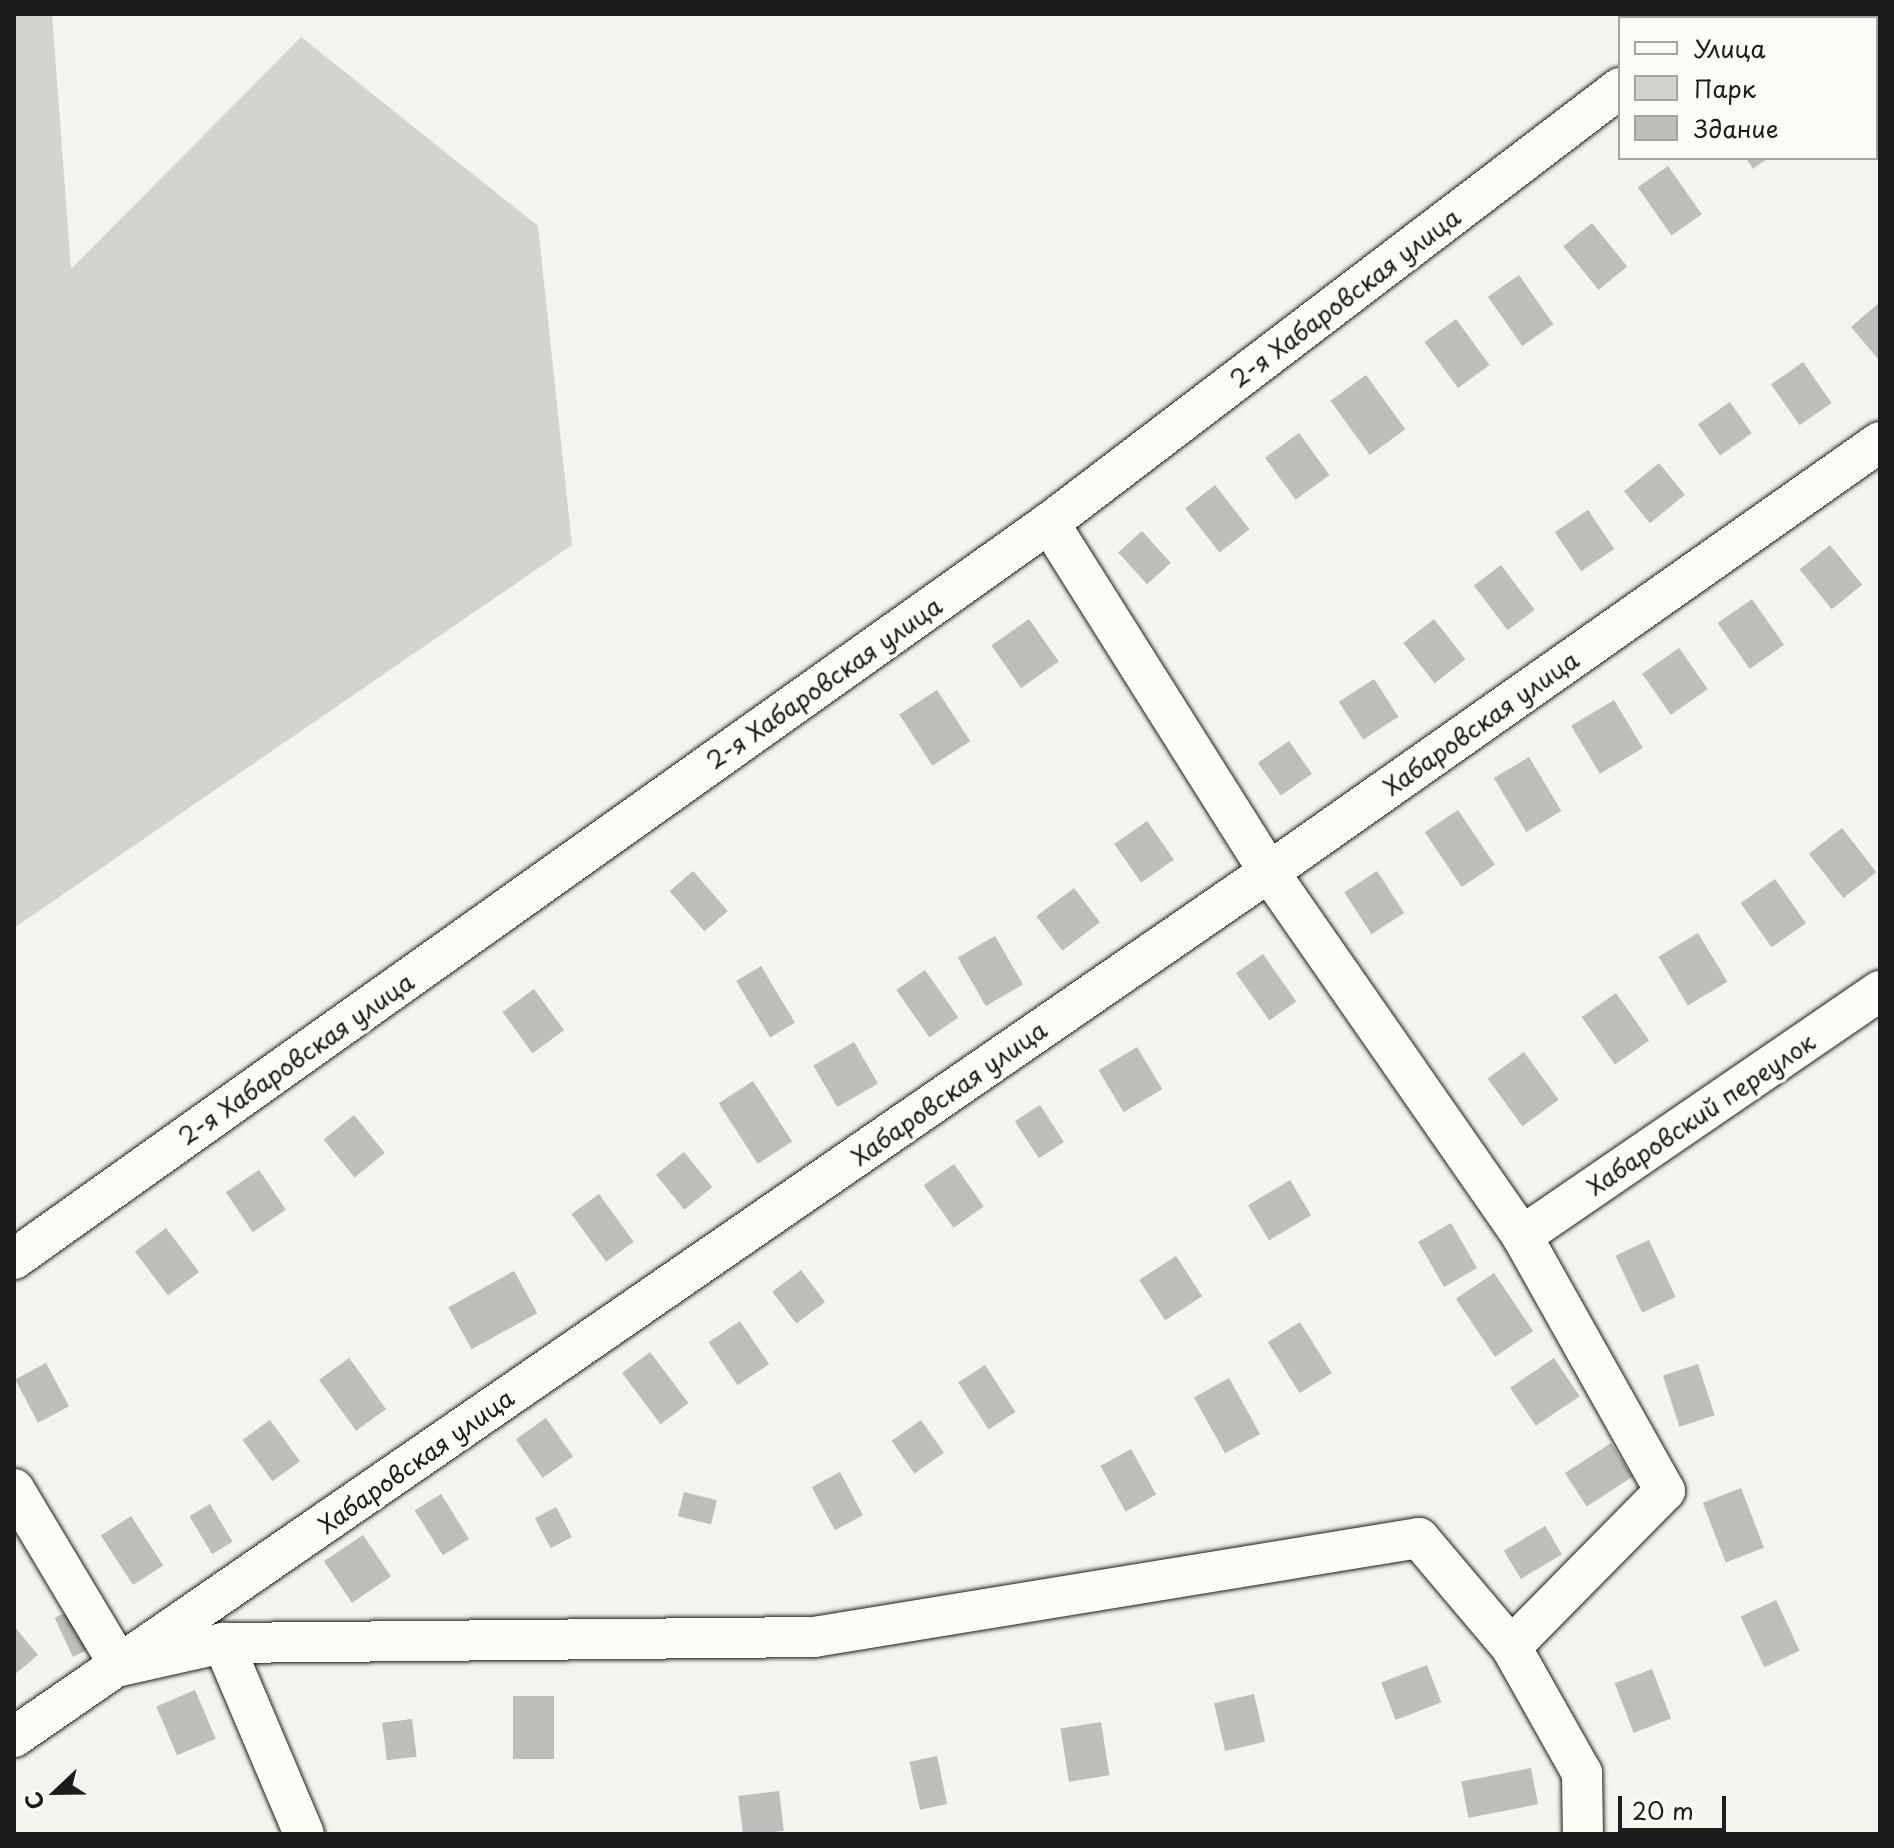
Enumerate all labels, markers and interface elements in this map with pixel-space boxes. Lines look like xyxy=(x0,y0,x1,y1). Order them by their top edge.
legend xyxy=(1618,16,1878,160)
text: Улица xyxy=(1694,30,1766,66)
text: Парк xyxy=(1694,70,1756,106)
text: Здание xyxy=(1694,110,1779,146)
street label: 2-я Хабаровская улица xyxy=(1224,202,1466,394)
street label: 2-я Хабаровская улица xyxy=(700,590,948,776)
street label: Хабаровская улица xyxy=(1377,644,1585,802)
street label: 2-я Хабаровская улица xyxy=(172,966,420,1152)
street label: Хабаровская улица xyxy=(845,1014,1053,1172)
street label: Хабаровский переулок xyxy=(1582,1027,1820,1201)
street label: Хабаровская улица xyxy=(312,1382,520,1540)
north arrow xyxy=(16,1752,96,1832)
scale bar xyxy=(1622,1780,1730,1830)
text: С xyxy=(15,1787,52,1815)
text: 20 m xyxy=(1632,1792,1694,1828)

